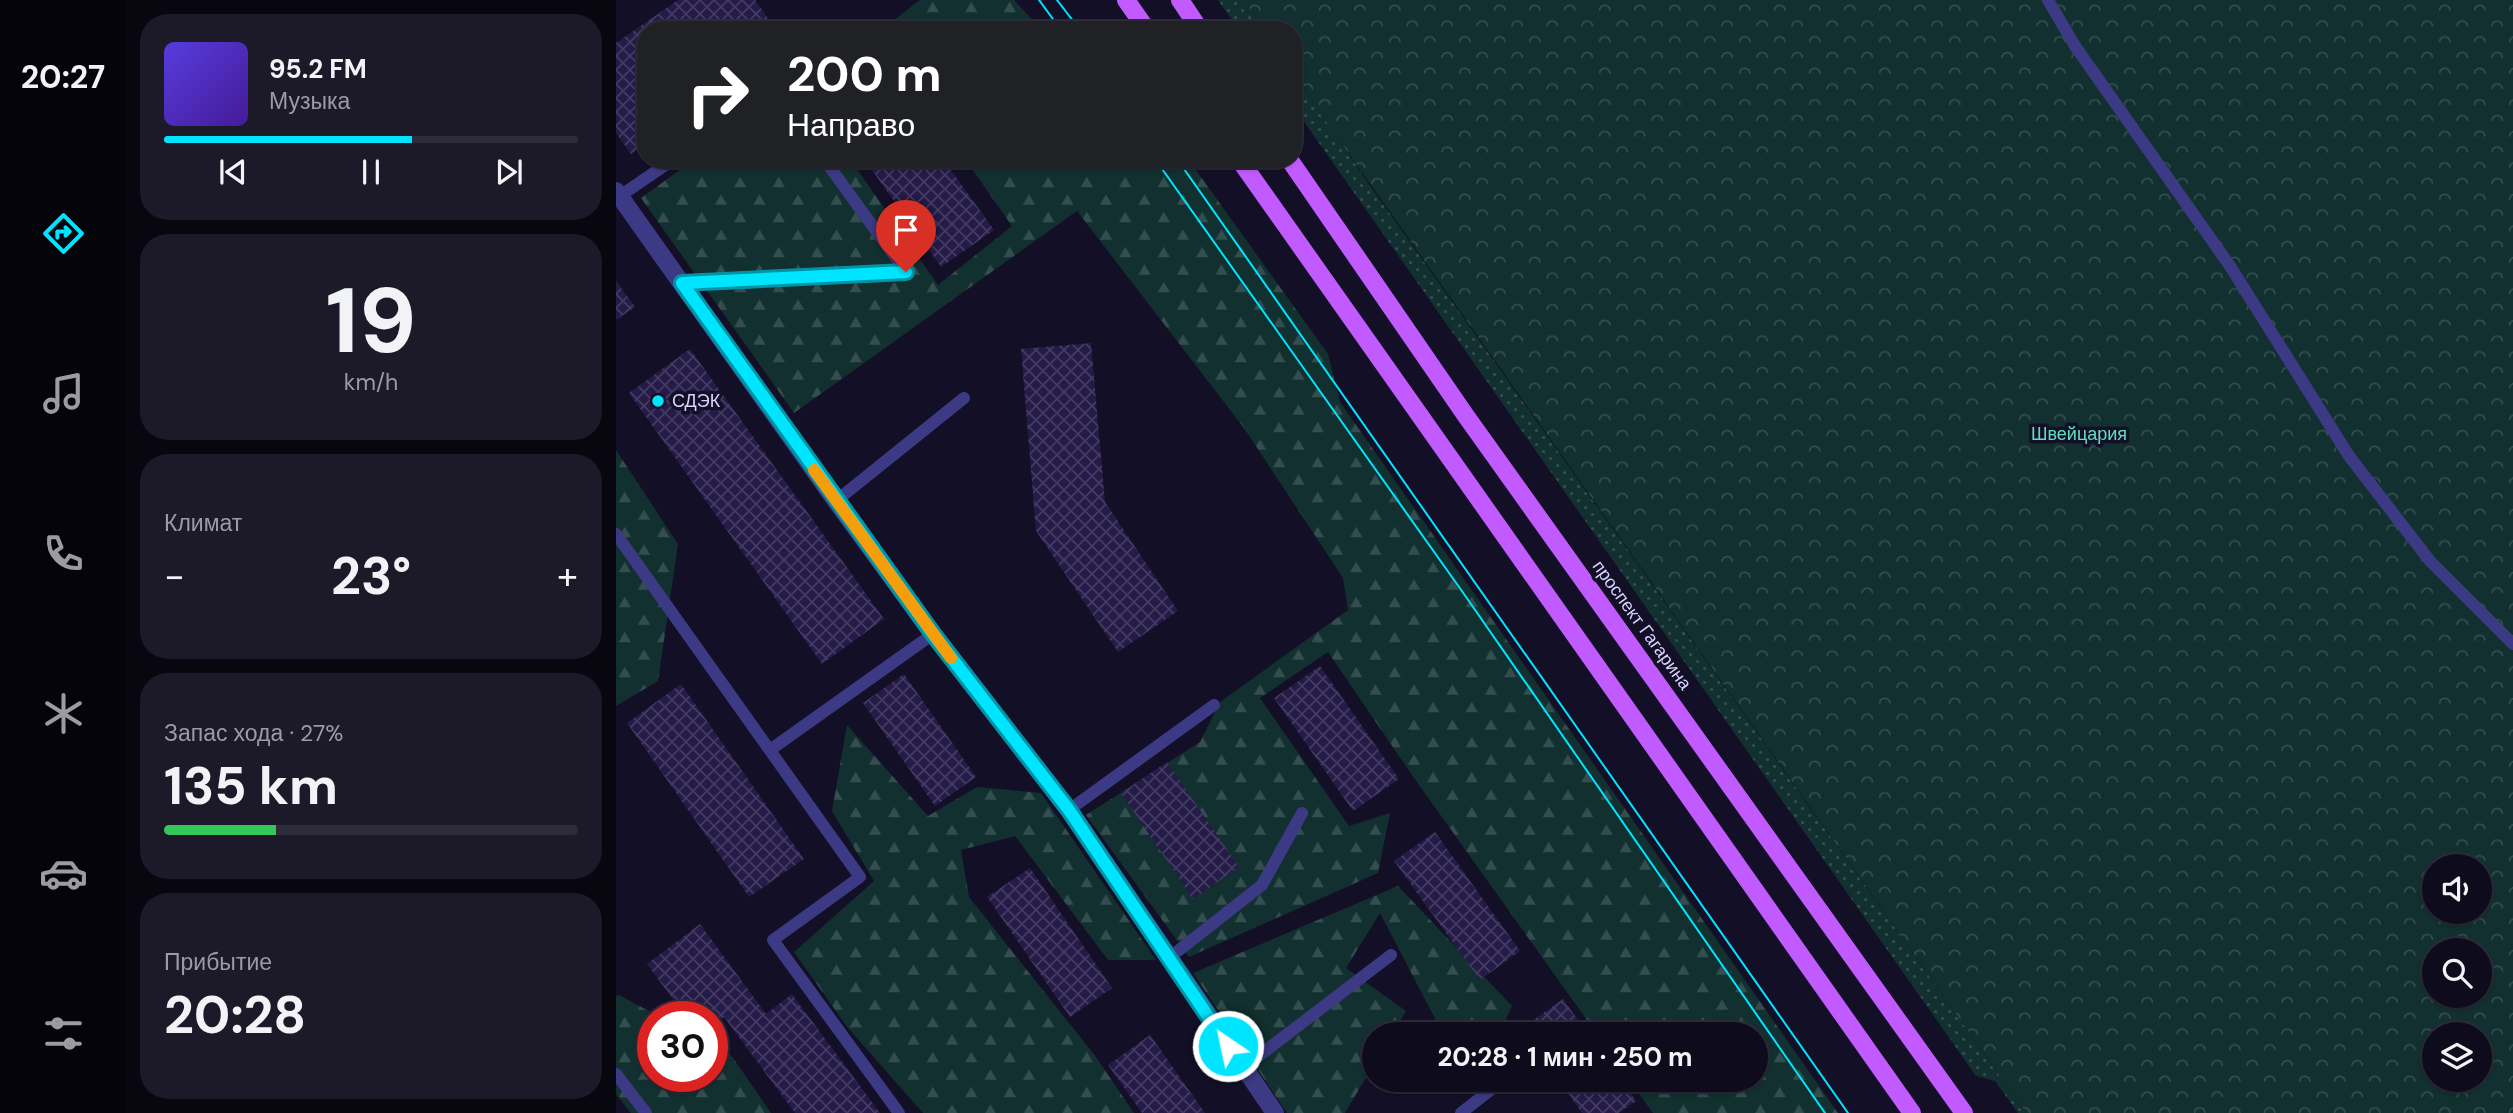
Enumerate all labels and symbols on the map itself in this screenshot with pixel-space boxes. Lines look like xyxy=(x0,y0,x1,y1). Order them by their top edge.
pin xyxy=(876,200,936,272)
place label: СДЭК xyxy=(672,389,721,413)
marker: СДЭК xyxy=(650,393,666,409)
park label: Швейцария xyxy=(2031,422,2127,446)
street label: проспект Гагарина xyxy=(1587,555,1698,695)
speed limit sign: 30 xyxy=(637,1001,728,1092)
position arrow xyxy=(1191,1009,1265,1083)

